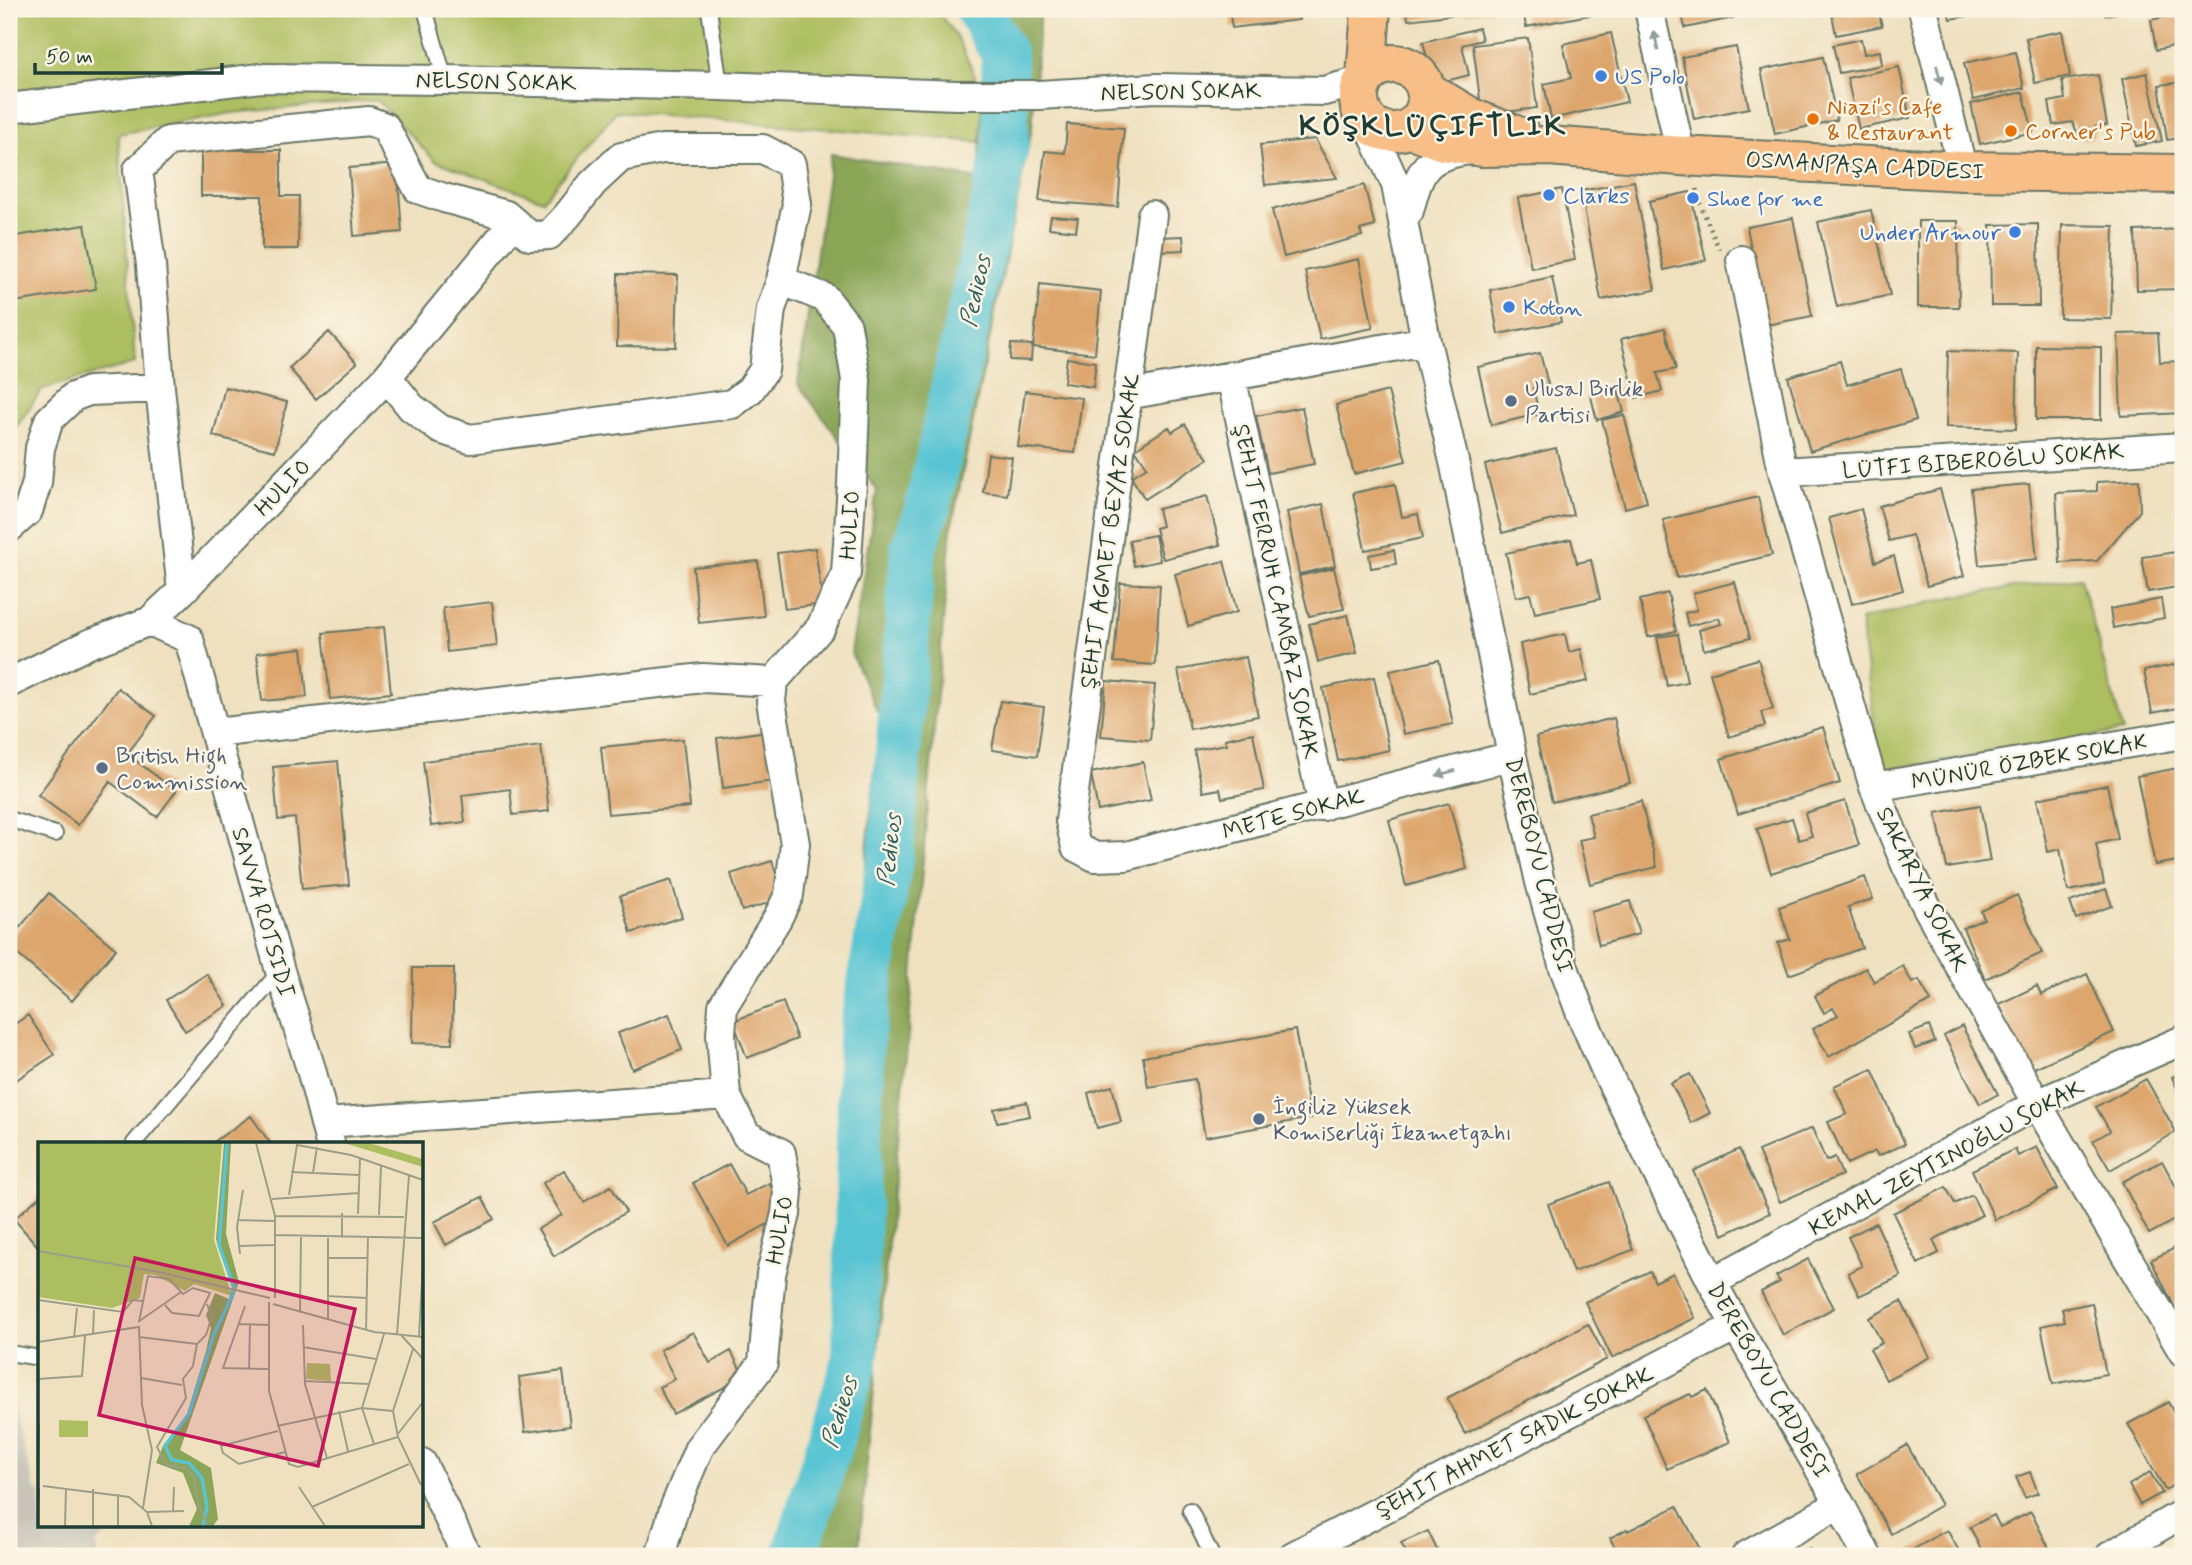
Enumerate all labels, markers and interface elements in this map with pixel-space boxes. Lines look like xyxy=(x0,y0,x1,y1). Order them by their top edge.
one-way arrow xyxy=(1650,30,1661,52)
scale bar xyxy=(35,32,222,76)
text: 50 m xyxy=(46,43,93,71)
place label: US Polo xyxy=(1615,63,1685,93)
one-way arrow xyxy=(1934,64,1945,86)
street label: NELSON SOKAK xyxy=(415,67,577,99)
marker: US Polo xyxy=(1593,68,1609,84)
street label: NELSON SOKAK xyxy=(1100,77,1262,109)
place label: Niazi's Cafe & Restaurant xyxy=(1827,93,1953,149)
district label: KÖŞKLÜÇIFTLIK xyxy=(1299,107,1567,146)
marker: Niazi's Cafe & Restaurant xyxy=(1805,111,1821,127)
place label: Corner's Pub xyxy=(2025,118,2156,148)
marker: Corner's Pub xyxy=(2003,123,2019,139)
street label: OSMANPAŞA CADDESI xyxy=(1745,146,1985,188)
place label: Clarks xyxy=(1563,182,1629,212)
place label: Shoe for me xyxy=(1707,185,1824,216)
marker: Clarks xyxy=(1541,187,1557,203)
marker: Shoe for me xyxy=(1685,190,1701,206)
place label: Under Armour xyxy=(1860,219,2001,249)
marker: Under Armour xyxy=(2007,224,2023,240)
water label: Pedieos xyxy=(954,250,1000,330)
place label: Koton xyxy=(1523,294,1582,324)
marker: Koton xyxy=(1501,299,1517,315)
street label: ŞEHIT AGMET BEYAZ SOKAK xyxy=(1074,371,1148,691)
place label: Ulusal Birlik Partisi xyxy=(1525,375,1643,431)
marker: Ulusal Birlik Partisi xyxy=(1503,393,1519,409)
street label: ŞEHIT FERRUH CAMBAZ SOKAK xyxy=(1225,421,1325,762)
street label: LÜTFI BIBEROĞLU SOKAK xyxy=(1841,437,2126,487)
street label: HULIO xyxy=(249,453,318,524)
street label: HULIO xyxy=(834,490,868,561)
street label: MÜNÜR ÖZBEK SOKAK xyxy=(1909,727,2150,798)
place label: British High Commission xyxy=(116,742,248,798)
street label: DEREBOYU CADDESI xyxy=(1497,754,1579,977)
marker: British High Commission xyxy=(94,760,110,776)
one-way arrow xyxy=(1435,768,1457,779)
street label: METE SOKAK xyxy=(1219,781,1368,848)
street label: SAKARYA SOKAK xyxy=(1868,802,1975,978)
water label: Pedieos xyxy=(871,810,910,888)
street label: SAVVA ROTSIDI xyxy=(223,824,301,1001)
street label: KEMAL ZEYTINOĞLU SOKAK xyxy=(1804,1073,2091,1244)
place label: İngiliz Yüksek Komiserliği İkametgahı xyxy=(1273,1093,1512,1149)
marker: İngiliz Yüksek Komiserliği İkametgahı xyxy=(1251,1111,1267,1127)
inset map xyxy=(38,1142,424,1526)
street label: HULIO xyxy=(760,1194,802,1267)
street label: DEREBOYU CADDESI xyxy=(1699,1278,1836,1484)
street label: ŞEHIT AHMET SADIK SOKAK xyxy=(1371,1359,1659,1526)
water label: Pedieos xyxy=(815,1371,867,1452)

